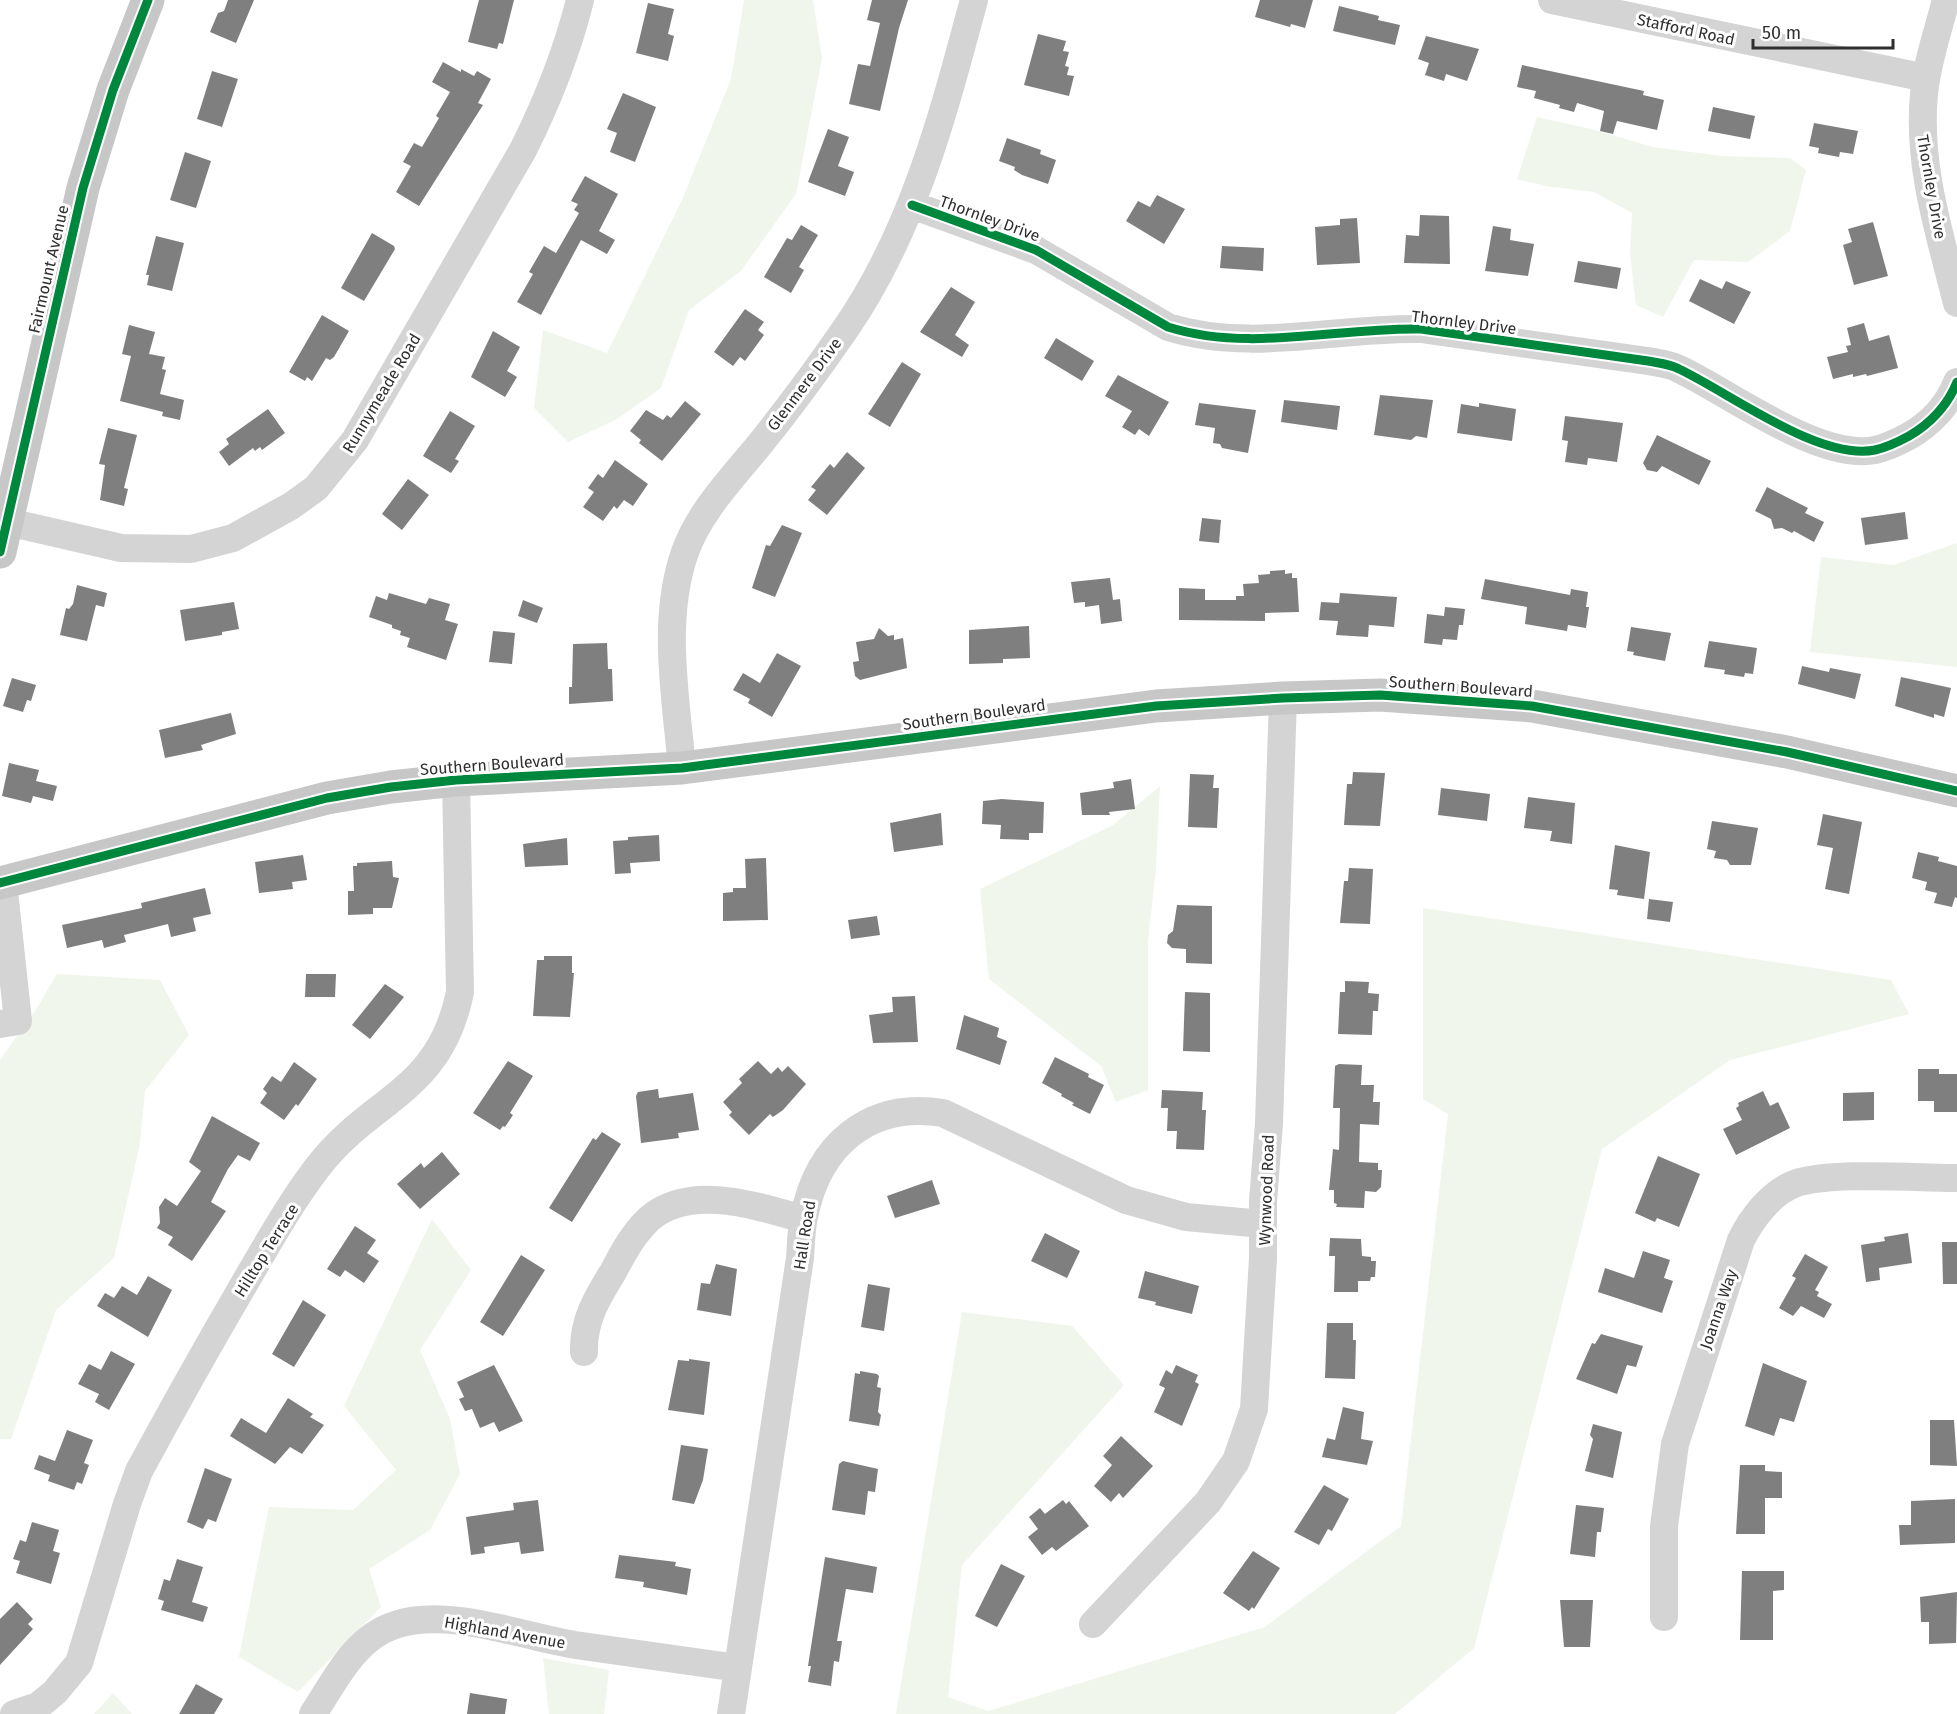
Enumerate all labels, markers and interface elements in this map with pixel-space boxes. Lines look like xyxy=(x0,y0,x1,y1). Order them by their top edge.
street label: Stafford Road xyxy=(1635,10,1736,49)
scale bar xyxy=(1753,12,1892,50)
text: 50 m xyxy=(1762,22,1801,44)
street label: Thornley Drive xyxy=(1913,134,1950,241)
street label: Thornley Drive xyxy=(937,192,1043,245)
street label: Fairmount Avenue xyxy=(24,203,72,335)
street label: Thornley Drive xyxy=(1410,307,1517,338)
street label: Runnymeade Road xyxy=(338,330,425,456)
street label: Glenmere Drive xyxy=(763,334,846,435)
street label: Southern Boulevard xyxy=(1388,672,1534,701)
street label: Southern Boulevard xyxy=(901,695,1047,734)
street label: Southern Boulevard xyxy=(419,750,565,779)
street label: Wynwood Road xyxy=(1255,1134,1278,1246)
street label: Hall Road xyxy=(790,1199,819,1271)
street label: Hilltop Terrace xyxy=(230,1200,303,1300)
street label: Joanna Way xyxy=(1696,1266,1741,1352)
street label: Highland Avenue xyxy=(443,1612,567,1653)

